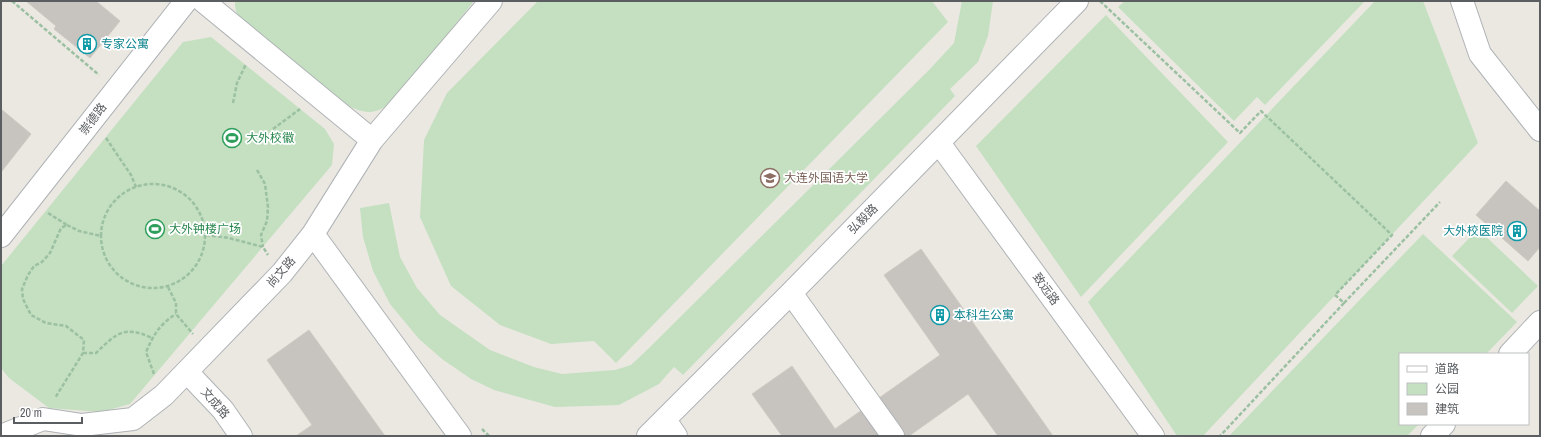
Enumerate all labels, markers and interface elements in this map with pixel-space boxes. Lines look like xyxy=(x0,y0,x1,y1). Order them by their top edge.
building icon: 专家公寓 xyxy=(76,33,98,55)
place label: 专家公寓 xyxy=(101,36,149,52)
street label: 崇德路 xyxy=(76,100,110,138)
sports icon: 大外校徽 xyxy=(221,127,243,149)
place label: 大外校徽 xyxy=(246,130,295,146)
school or university icon: 大连外国语大学 xyxy=(759,167,781,189)
place label: 大连外国语大学 xyxy=(784,170,868,186)
street label: 弘毅路 xyxy=(845,201,881,237)
sports icon: 大外钟楼广场 xyxy=(144,218,166,240)
building icon: 大外校医院 xyxy=(1506,220,1528,242)
place label: 大外钟楼广场 xyxy=(169,221,241,237)
place label: 大外校医院 xyxy=(1443,223,1503,239)
street label: 尚文路 xyxy=(263,253,299,291)
street label: 致远路 xyxy=(1029,270,1063,308)
building icon: 本科生公寓 xyxy=(929,304,951,326)
place label: 本科生公寓 xyxy=(954,307,1014,323)
legend xyxy=(1399,353,1529,425)
text: 道路 xyxy=(1435,361,1459,377)
text: 公园 xyxy=(1435,381,1459,397)
street label: 文成路 xyxy=(197,384,233,422)
scale bar xyxy=(14,399,82,425)
text: 建筑 xyxy=(1435,401,1459,417)
text: 20 m xyxy=(20,405,42,421)

